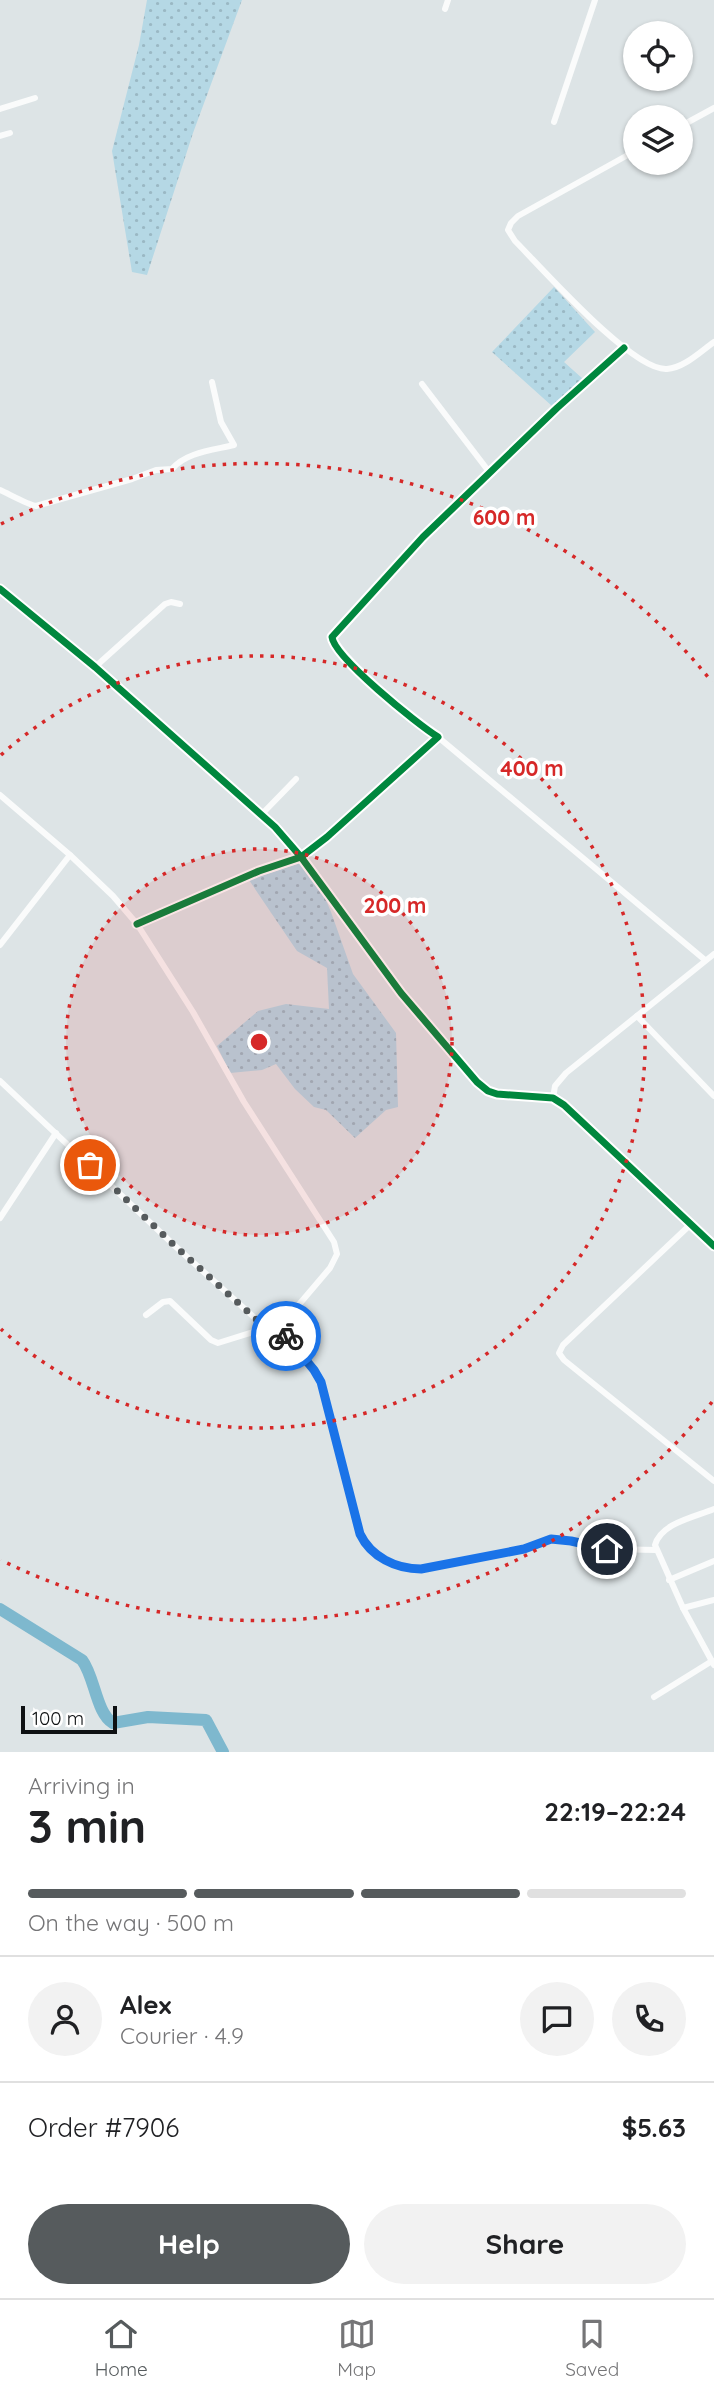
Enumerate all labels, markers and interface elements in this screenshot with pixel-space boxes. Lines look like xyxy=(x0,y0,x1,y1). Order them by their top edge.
map controls xyxy=(623,21,693,175)
button: locate xyxy=(623,21,693,91)
button: layers xyxy=(623,105,693,175)
text: 600 m xyxy=(473,504,535,530)
text: 400 m xyxy=(500,755,564,781)
text: 200 m xyxy=(364,892,426,918)
centre of rings xyxy=(247,1030,271,1054)
pin xyxy=(60,1135,120,1195)
icon: bag xyxy=(71,1146,109,1184)
courier xyxy=(251,1301,321,1371)
icon: bike xyxy=(267,1317,305,1355)
pin xyxy=(577,1519,637,1579)
icon: home xyxy=(588,1530,626,1568)
scale bar xyxy=(21,1703,117,1735)
text: 100 m xyxy=(32,1706,84,1730)
text: Arriving in xyxy=(28,1771,135,1800)
text: 22:19–22:24 xyxy=(544,1795,686,1828)
text: 3 min xyxy=(28,1797,146,1855)
text: On the way · 500 m xyxy=(28,1908,234,1937)
button: person xyxy=(28,1982,102,2056)
button: chat xyxy=(520,1982,594,2056)
button: phone xyxy=(612,1982,686,2056)
text: Alex xyxy=(120,1988,171,2021)
text: Courier · 4.9 xyxy=(120,2021,244,2050)
text: Order #7906 xyxy=(28,2111,179,2144)
text: $5.63 xyxy=(622,2111,686,2144)
button: Help xyxy=(28,2204,350,2284)
button: Share xyxy=(364,2204,686,2284)
tab: Home xyxy=(95,2315,148,2381)
tab: Map xyxy=(337,2315,376,2381)
tab: Saved xyxy=(565,2315,619,2381)

